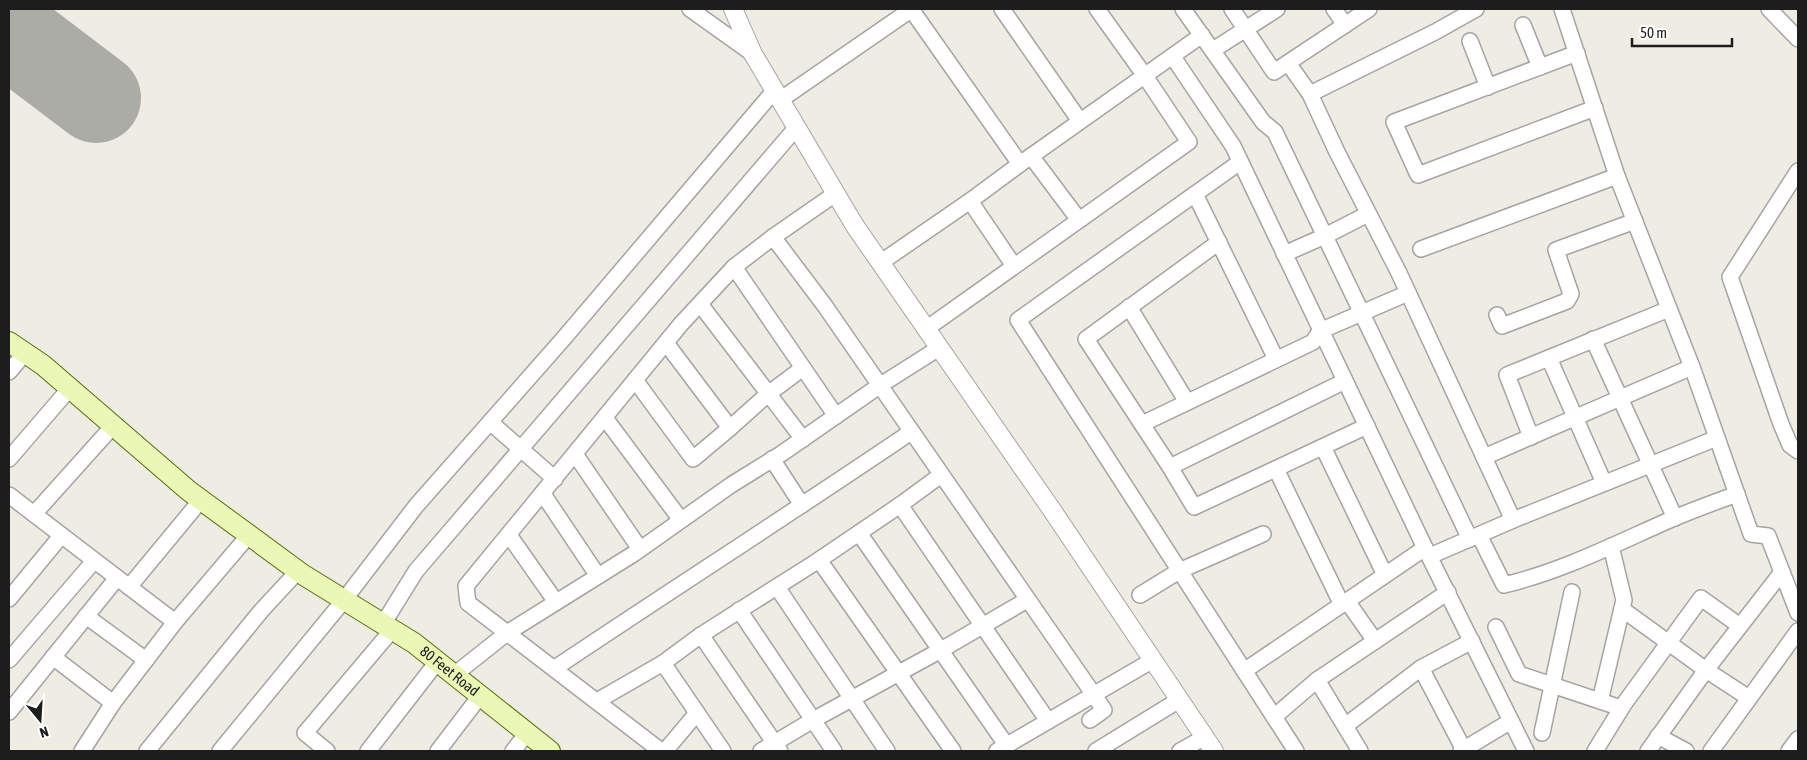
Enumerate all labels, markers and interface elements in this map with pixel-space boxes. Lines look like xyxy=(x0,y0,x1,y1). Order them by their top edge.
scale bar xyxy=(1632,15,1732,47)
text: 50 m xyxy=(1640,24,1667,41)
street label: 80 Feet Road xyxy=(417,642,483,699)
north arrow xyxy=(15,695,65,745)
text: N xyxy=(38,723,50,741)

